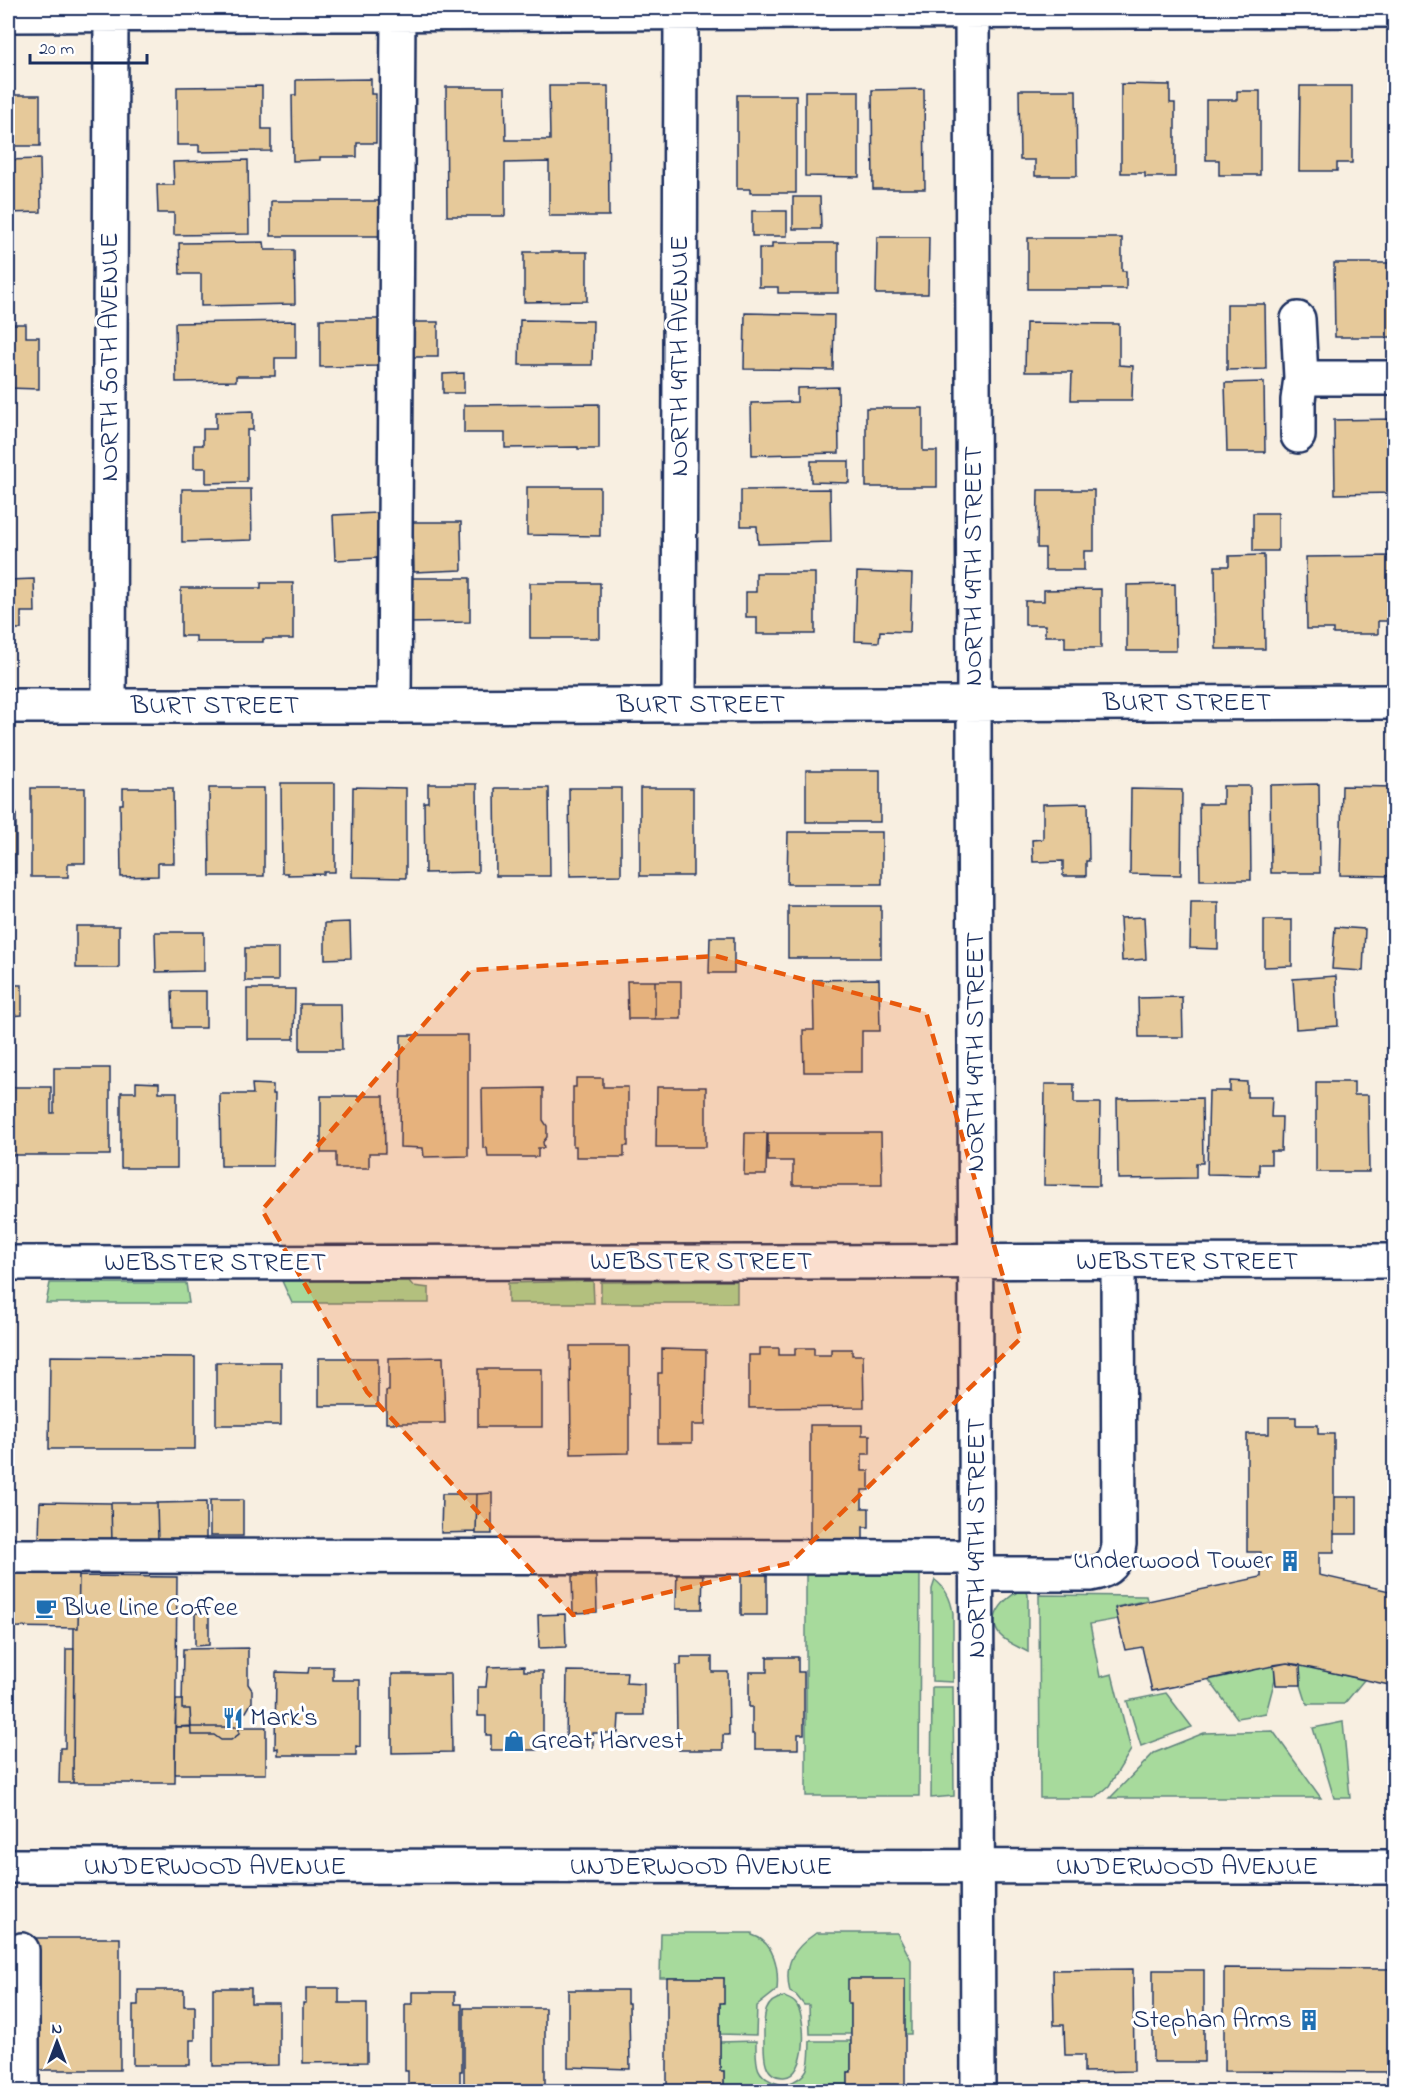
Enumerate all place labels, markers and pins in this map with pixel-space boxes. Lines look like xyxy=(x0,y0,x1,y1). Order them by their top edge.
place label: Underwood Tower xyxy=(1073,1542,1274,1581)
building icon: Underwood Tower xyxy=(1278,1549,1302,1573)
place label: Blue Line Coffee xyxy=(62,1589,239,1628)
cafe icon: Blue Line Coffee xyxy=(34,1596,58,1620)
place label: Mark's xyxy=(250,1699,318,1738)
restaurant icon: Mark's xyxy=(221,1706,245,1730)
place label: Great Harvest xyxy=(531,1722,684,1761)
shop icon: Great Harvest xyxy=(502,1729,526,1753)
place label: Stephan Arms xyxy=(1132,2001,1292,2040)
building icon: Stephan Arms xyxy=(1297,2008,1321,2032)

